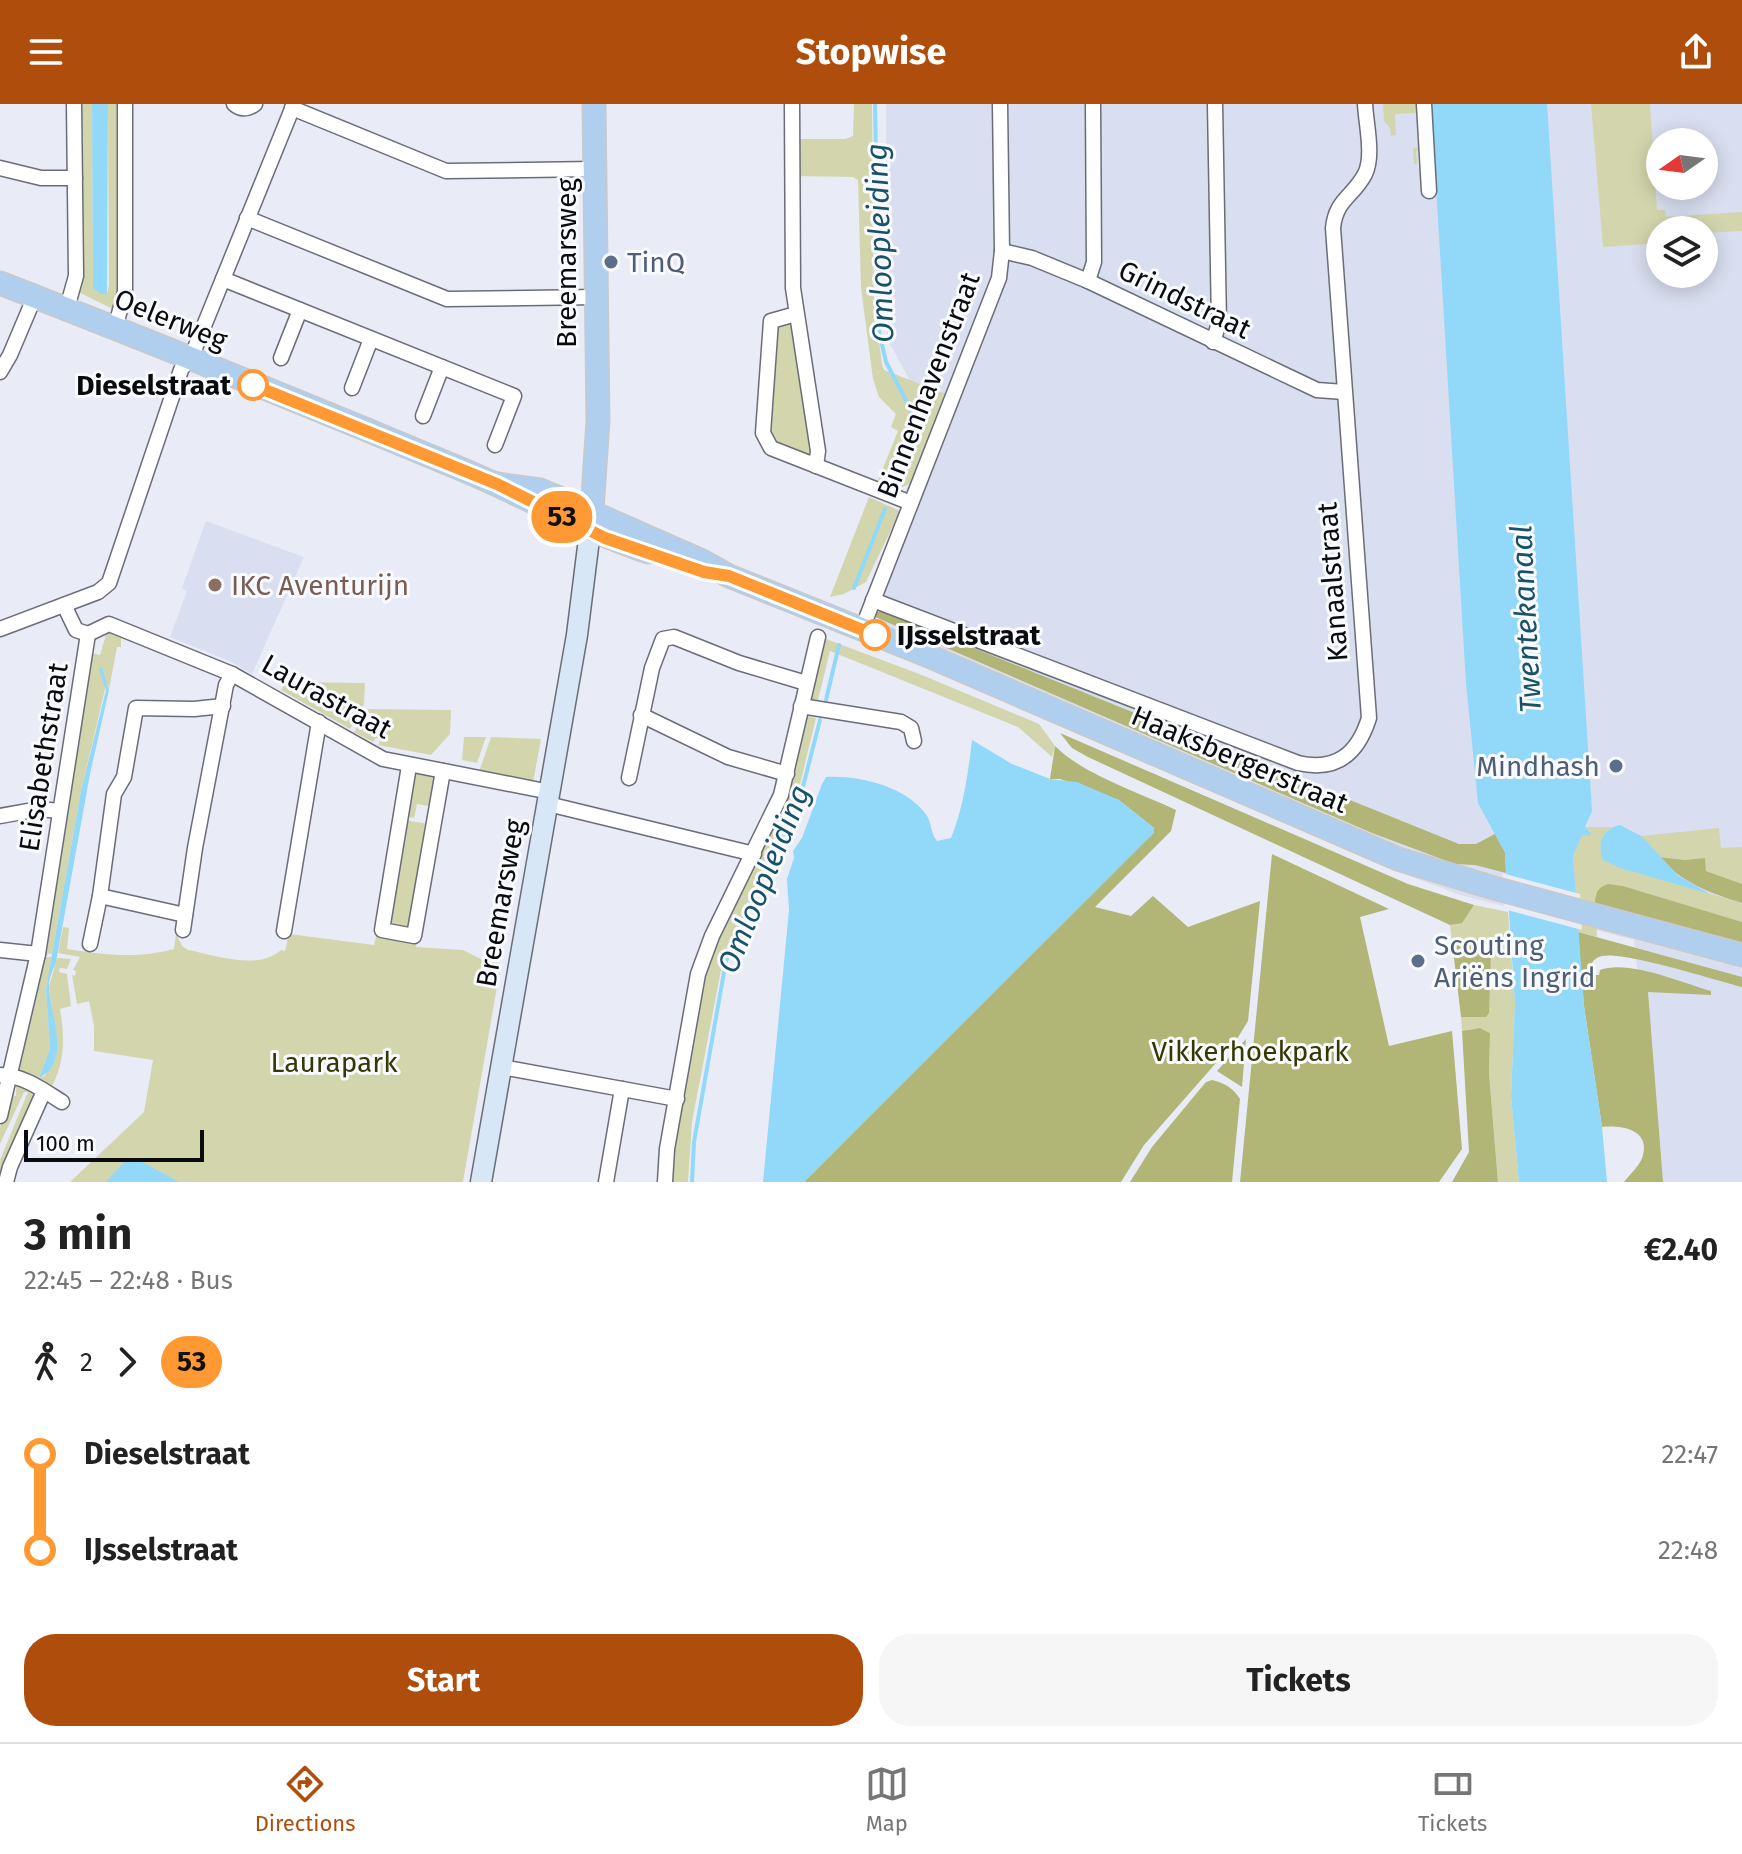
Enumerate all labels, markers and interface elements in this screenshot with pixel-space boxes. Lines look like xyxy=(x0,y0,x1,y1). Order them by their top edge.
icon: menu xyxy=(24,30,68,74)
text: Stopwise xyxy=(796,30,946,74)
icon: share xyxy=(1674,30,1718,74)
north arrow xyxy=(1646,128,1718,200)
map controls xyxy=(1646,128,1718,288)
water label: Omloopleiding xyxy=(859,143,901,343)
street label: Breemarsweg xyxy=(550,178,583,348)
button: layers xyxy=(1646,216,1718,288)
place label: TinQ xyxy=(627,246,685,279)
marker: TinQ xyxy=(602,253,620,271)
street label: Grindstraat xyxy=(1113,253,1257,346)
street label: Binnenhavenstraat xyxy=(870,267,987,503)
street label: Oelerweg xyxy=(110,282,232,357)
place label: Dieselstraat xyxy=(76,369,232,402)
marker: Dieselstraat xyxy=(238,370,268,400)
line badge: 53 xyxy=(526,491,598,543)
text: 53 xyxy=(547,500,577,533)
street label: Kanaalstraat xyxy=(1310,500,1355,663)
water label: Twentekanaal xyxy=(1503,524,1549,714)
place label: IKC Aventurijn xyxy=(231,569,409,602)
marker: IKC Aventurijn xyxy=(206,576,224,594)
place label: IJsselstraat xyxy=(897,619,1042,652)
marker: IJsselstraat xyxy=(860,620,890,650)
street label: Laurastraat xyxy=(256,647,398,746)
street label: Elisabethstraat xyxy=(12,659,75,854)
street label: Haaksbergerstraat xyxy=(1127,699,1354,820)
place label: Mindhash xyxy=(1476,750,1600,783)
marker: Mindhash xyxy=(1607,757,1625,775)
water label: Omloopleiding xyxy=(710,780,818,978)
street label: Breemarsweg xyxy=(469,816,532,990)
place label: Scouting Ariëns Ingrid xyxy=(1434,929,1596,994)
marker: Scouting Ariëns Ingrid xyxy=(1409,952,1427,970)
park label: Vikkerhoekpark xyxy=(1151,1035,1349,1068)
park label: Laurapark xyxy=(271,1046,398,1079)
scale bar xyxy=(24,1126,204,1162)
text: 100 m xyxy=(36,1130,95,1157)
text: 3 min xyxy=(24,1208,132,1261)
text: €2.40 xyxy=(1644,1232,1718,1268)
text: 22:45 – 22:48 · Bus xyxy=(24,1265,233,1296)
icon: walk xyxy=(24,1340,68,1384)
icon: forward xyxy=(105,1340,149,1384)
text: 53 xyxy=(177,1345,206,1378)
text: 2 xyxy=(80,1347,93,1378)
text: Dieselstraat xyxy=(84,1436,250,1472)
text: 22:47 xyxy=(1661,1439,1718,1470)
text: IJsselstraat xyxy=(84,1532,238,1568)
text: 22:48 xyxy=(1658,1535,1718,1566)
button: Start xyxy=(24,1634,863,1726)
button: Tickets xyxy=(879,1634,1718,1726)
tab: Directions xyxy=(255,1762,356,1837)
tab: Map xyxy=(865,1762,909,1837)
tab: Tickets xyxy=(1418,1762,1487,1837)

